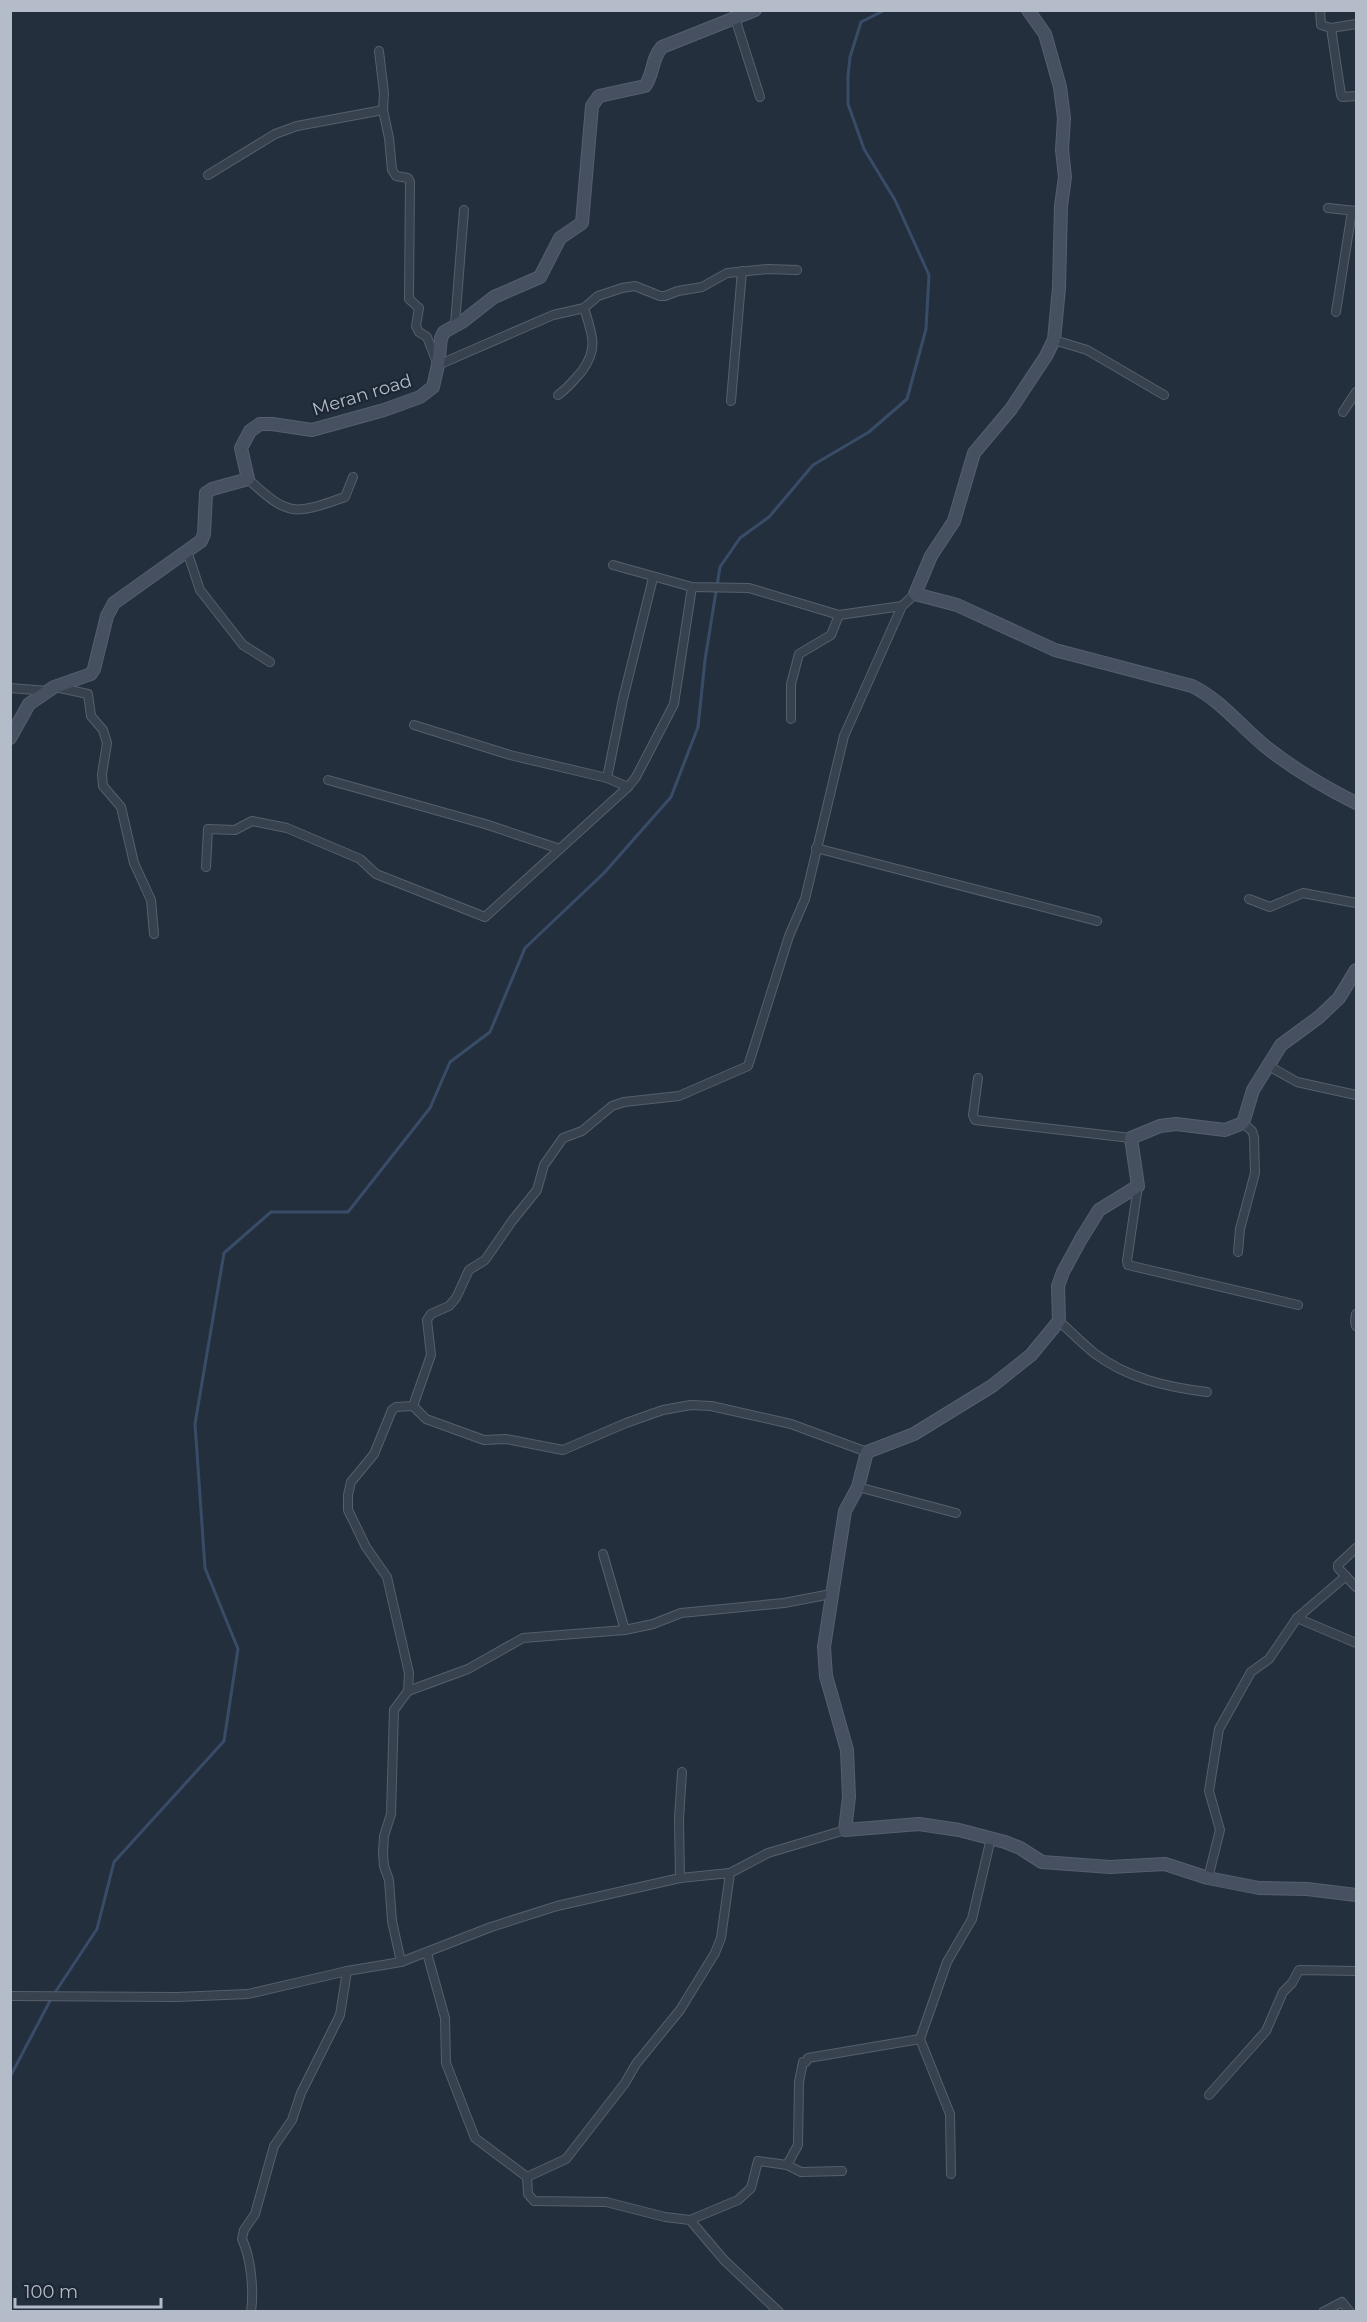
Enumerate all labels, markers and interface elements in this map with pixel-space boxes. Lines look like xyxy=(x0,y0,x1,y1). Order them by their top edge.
street label: Meran road xyxy=(309,369,415,421)
scale bar xyxy=(15,2271,160,2309)
text: 100 m xyxy=(24,2281,78,2303)

